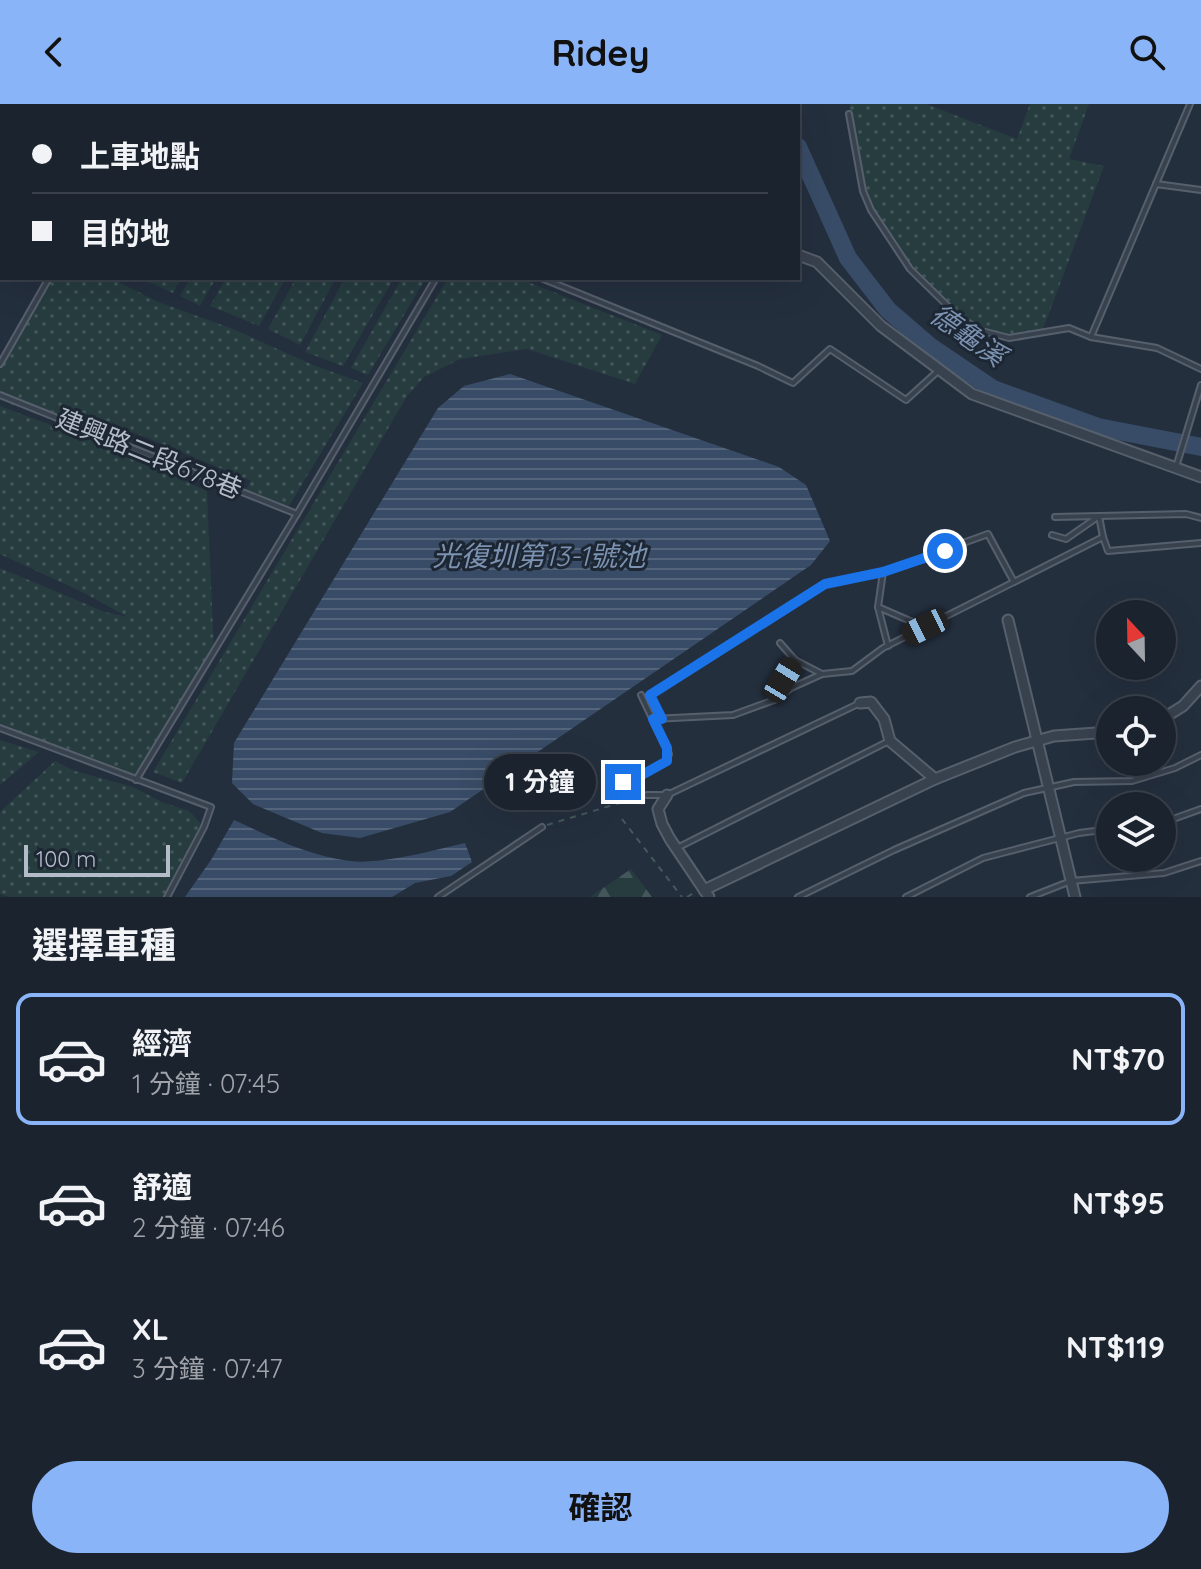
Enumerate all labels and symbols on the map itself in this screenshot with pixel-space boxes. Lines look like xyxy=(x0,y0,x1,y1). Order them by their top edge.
water label: 德龜溪 xyxy=(924,296,1016,375)
street label: 建興路二段678巷 xyxy=(52,401,247,506)
route start xyxy=(927,533,963,569)
water label: 光復圳第13-1號池 xyxy=(433,538,648,573)
north arrow xyxy=(1096,600,1176,680)
car xyxy=(898,606,952,648)
car xyxy=(760,653,806,707)
callout: 1 分鐘 xyxy=(483,754,595,810)
route end xyxy=(605,764,641,800)
scale bar xyxy=(24,841,170,877)

